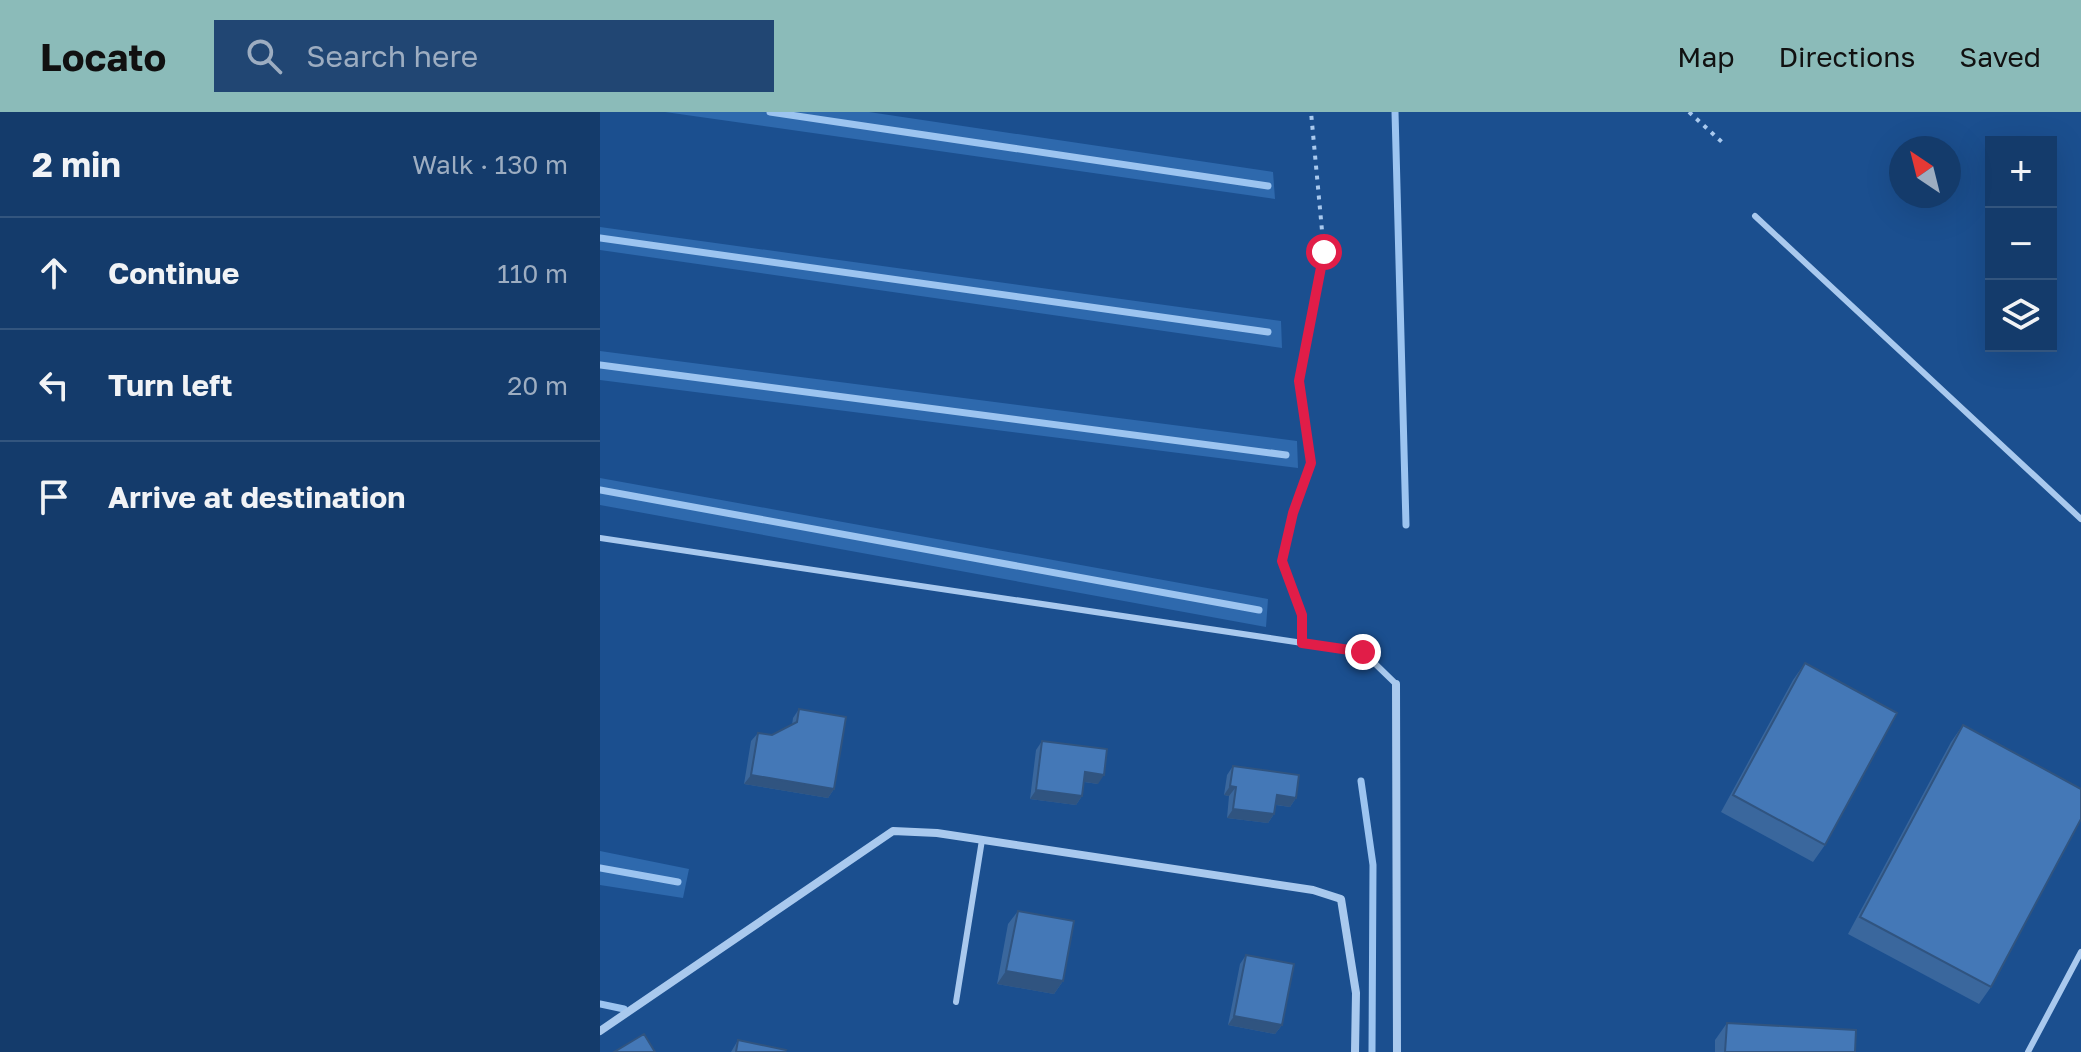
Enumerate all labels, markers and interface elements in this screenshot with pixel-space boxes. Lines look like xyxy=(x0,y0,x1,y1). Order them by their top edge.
search box xyxy=(214,20,774,92)
text: Locato xyxy=(40,34,166,79)
icon: search xyxy=(242,34,286,78)
text: Search here xyxy=(306,38,478,74)
text: Map xyxy=(1677,40,1734,73)
text: Directions xyxy=(1778,40,1915,73)
text: Saved xyxy=(1959,40,2041,73)
north arrow xyxy=(1889,136,1961,208)
map controls xyxy=(1985,136,2057,352)
button: + xyxy=(1985,136,2057,208)
text: 2 min xyxy=(32,144,121,184)
text: Walk · 130 m xyxy=(412,149,568,180)
button: − xyxy=(1985,208,2057,280)
route start xyxy=(1306,234,1342,270)
icon: ahead xyxy=(32,251,76,295)
text: Continue xyxy=(108,255,239,291)
text: 110 m xyxy=(497,258,568,289)
button: layers xyxy=(1985,280,2057,352)
icon: left xyxy=(32,363,76,407)
text: Turn left xyxy=(108,367,233,403)
text: 20 m xyxy=(507,370,568,401)
icon: arrive xyxy=(32,475,76,519)
text: Arrive at destination xyxy=(108,479,405,515)
route end xyxy=(1345,634,1381,670)

